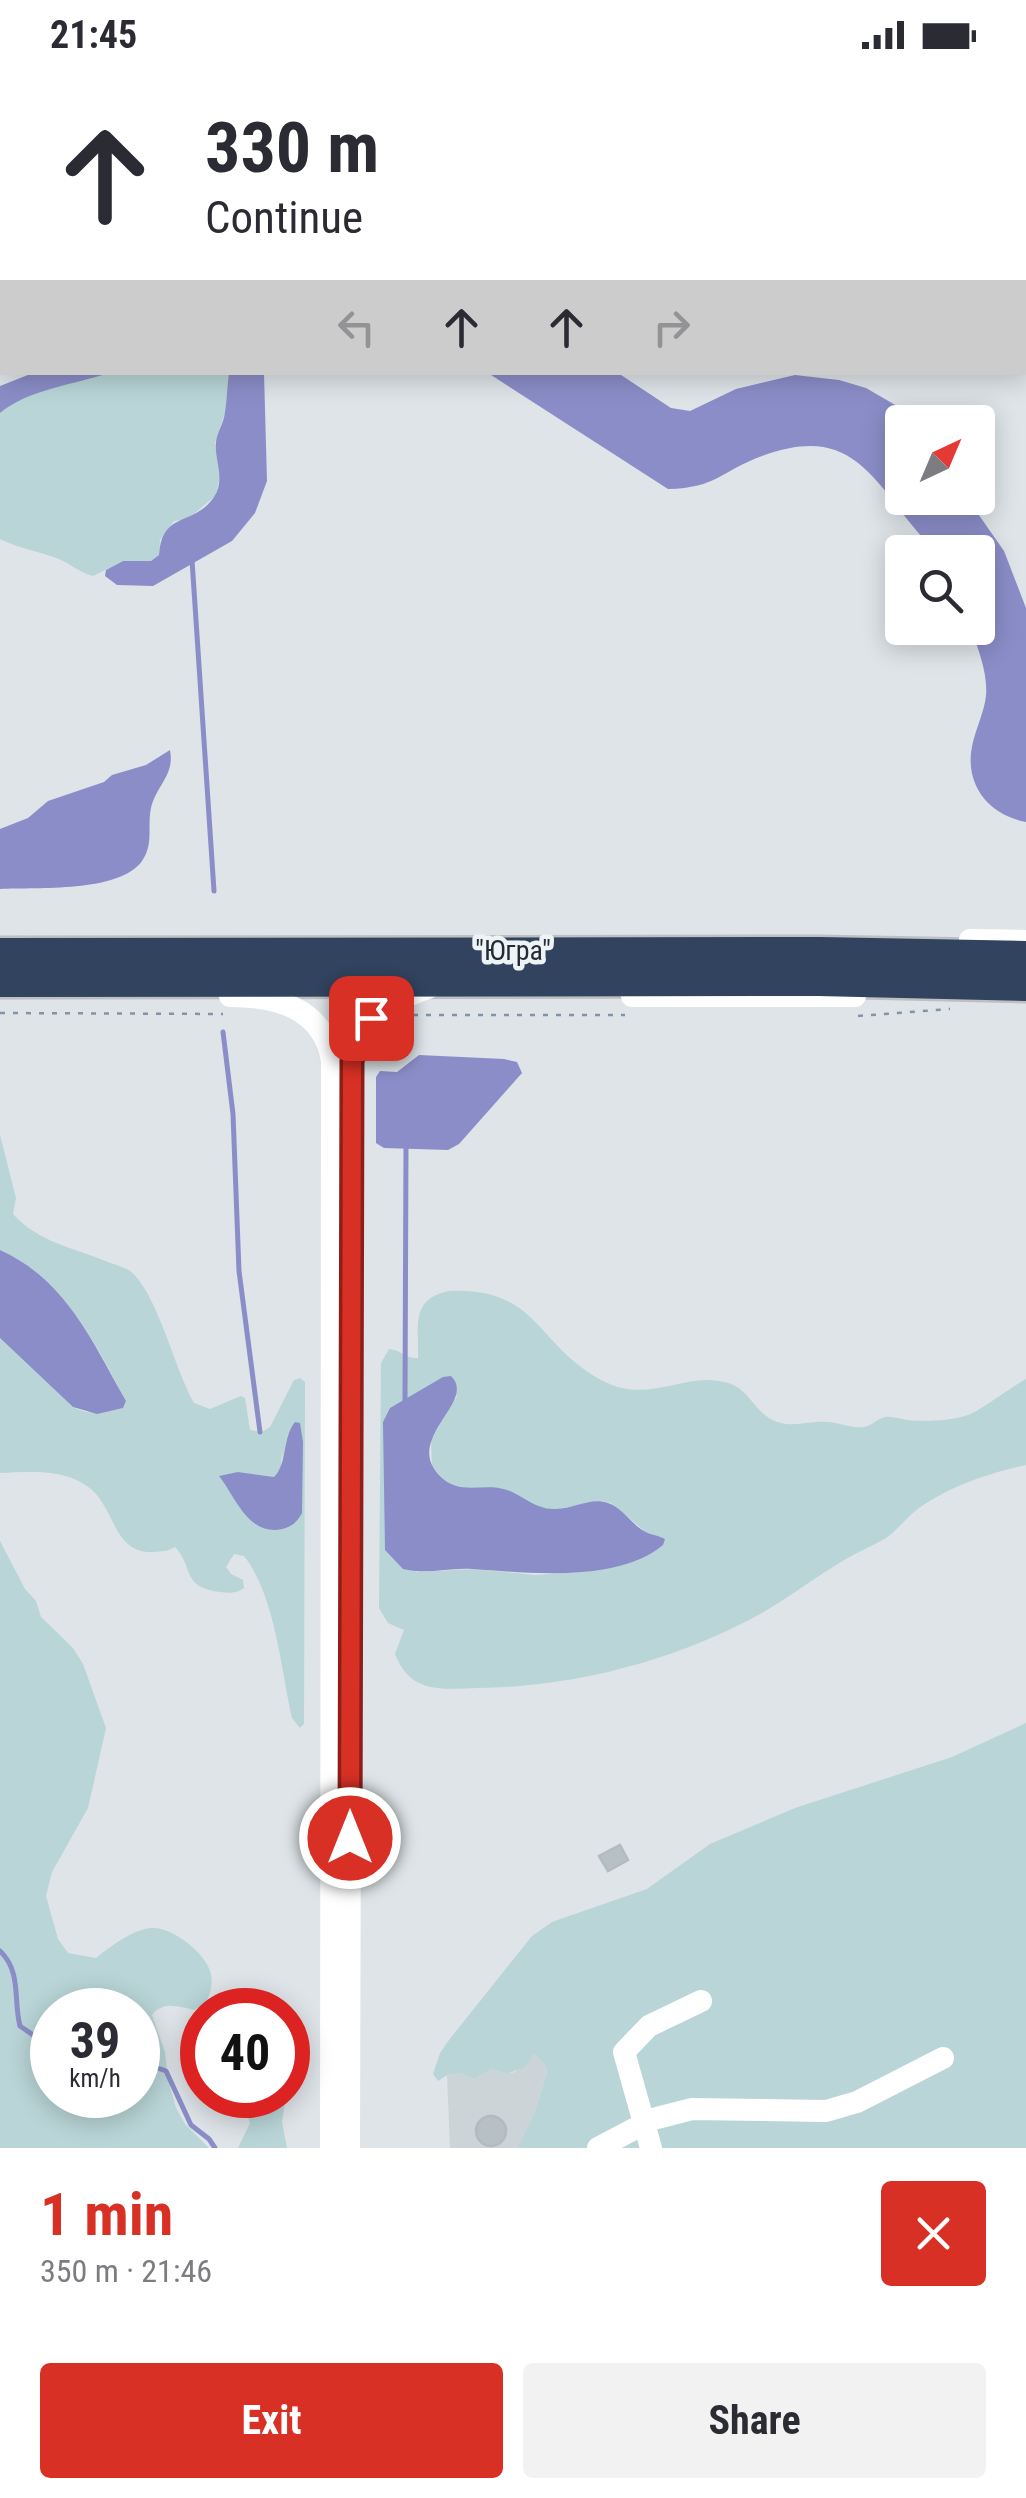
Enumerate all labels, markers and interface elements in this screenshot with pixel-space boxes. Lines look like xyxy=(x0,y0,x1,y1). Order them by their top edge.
text: 21:45 xyxy=(50,13,137,57)
text: 330 m xyxy=(205,107,379,189)
icon: ahead xyxy=(40,110,170,240)
text: Continue xyxy=(205,191,363,244)
icon: left xyxy=(329,300,384,355)
icon: ahead xyxy=(434,300,489,355)
icon: ahead xyxy=(539,300,594,355)
icon: right xyxy=(644,300,699,355)
north arrow xyxy=(885,405,995,515)
map controls xyxy=(885,405,995,645)
button: search xyxy=(885,535,995,645)
street label: "Югра" xyxy=(475,934,551,967)
pin xyxy=(329,976,414,1061)
icon: arrive xyxy=(344,991,399,1046)
position arrow xyxy=(298,1786,402,1890)
speed limit sign: 40 xyxy=(180,1988,310,2118)
text: 39 xyxy=(70,2012,120,2070)
text: km/h xyxy=(69,2064,121,2093)
text: 1 min xyxy=(40,2179,173,2250)
button: close xyxy=(881,2181,986,2286)
text: 350 m · 21:46 xyxy=(40,2252,212,2290)
button: Exit xyxy=(40,2363,503,2478)
button: Share xyxy=(523,2363,986,2478)

